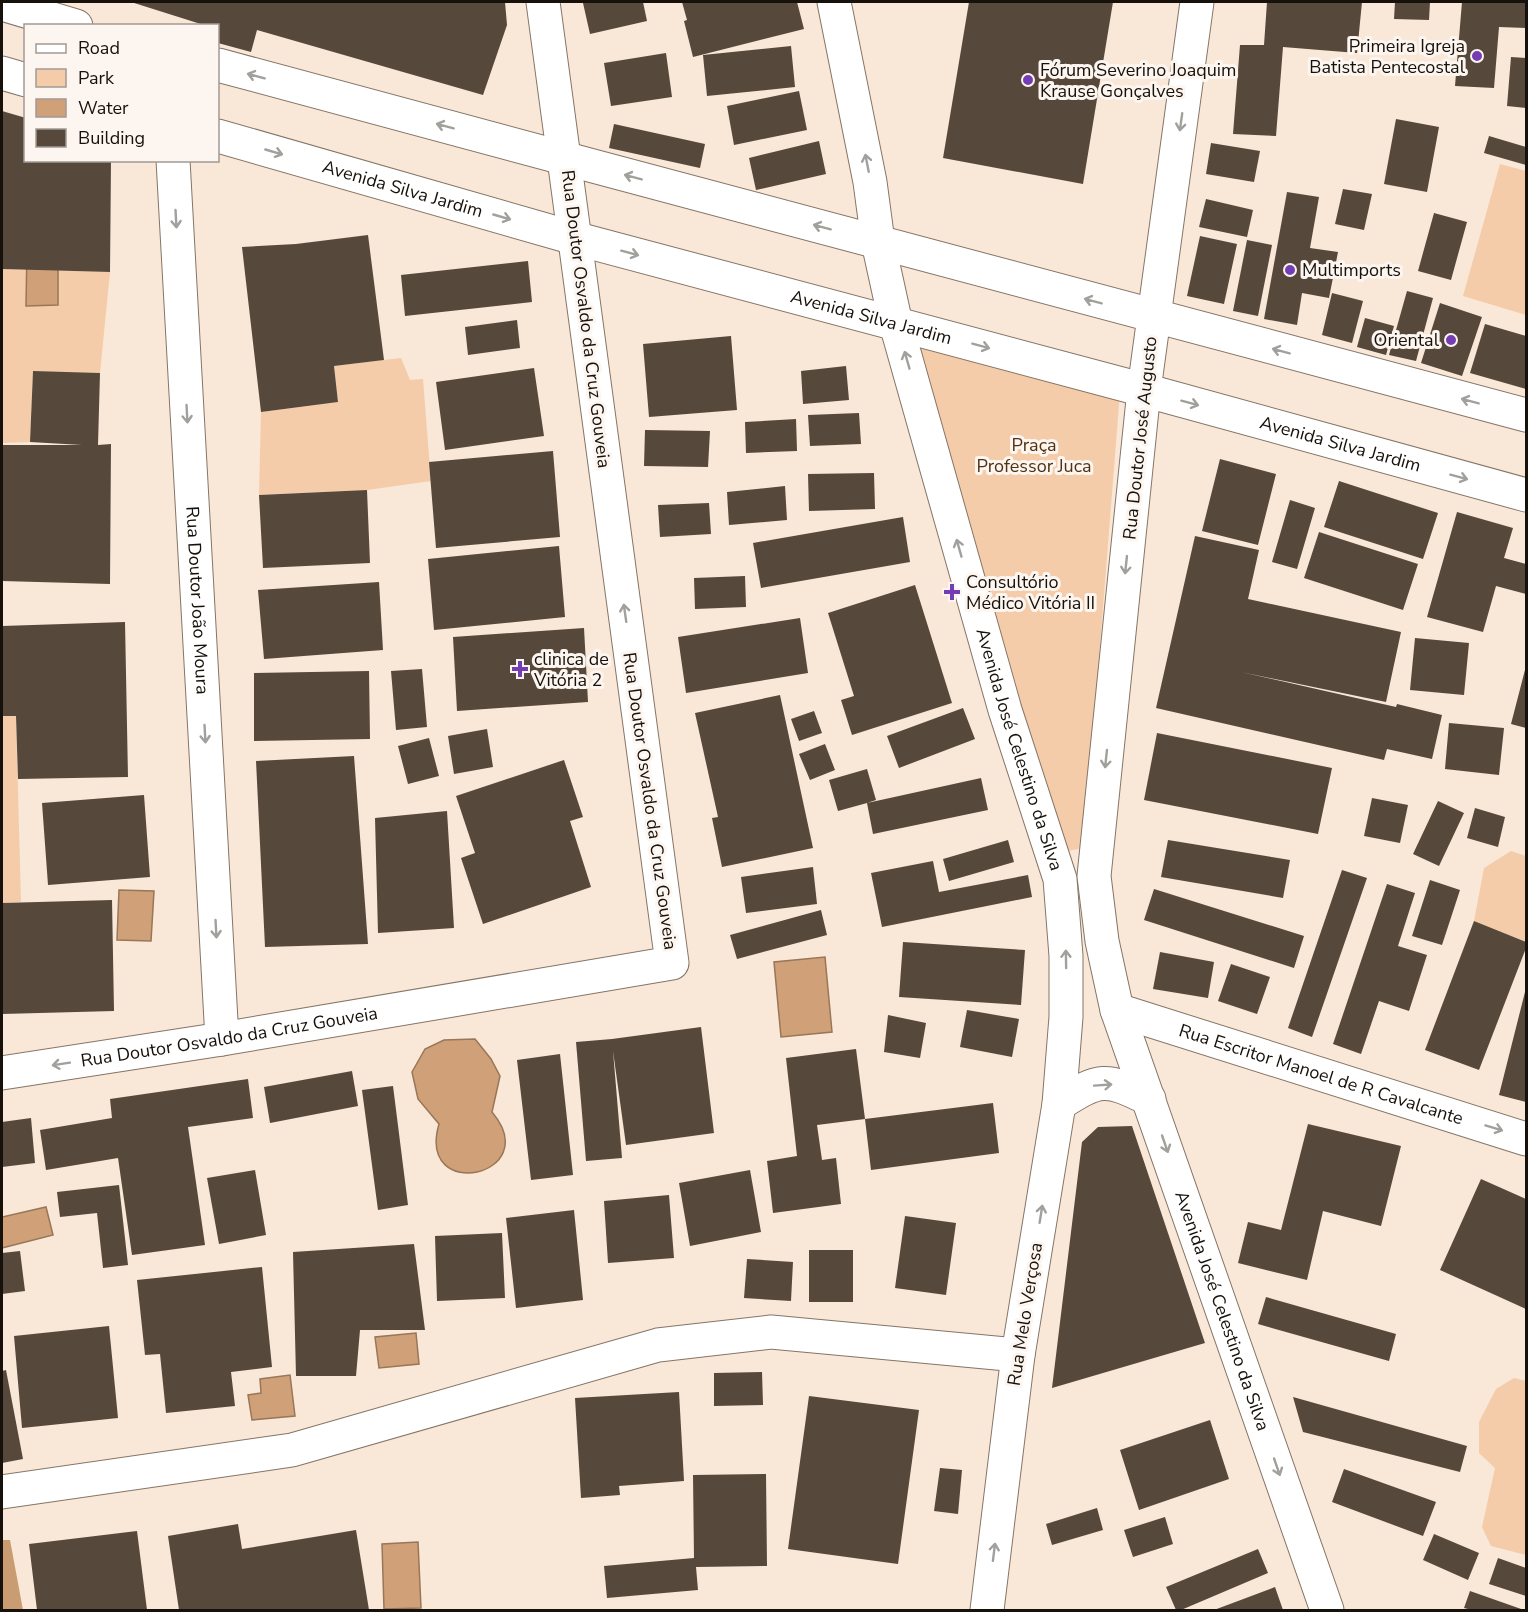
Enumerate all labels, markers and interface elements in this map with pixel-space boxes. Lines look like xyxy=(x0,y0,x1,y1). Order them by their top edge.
legend xyxy=(24,24,219,162)
place label: Primeira Igreja Batista Pentecostal xyxy=(1309,34,1466,79)
text: Road xyxy=(78,36,120,60)
marker: Primeira Igreja Batista Pentecostal xyxy=(1470,49,1484,63)
place label: Fórum Severino Joaquim Krause Gonçalves xyxy=(1040,58,1236,103)
text: Park xyxy=(78,66,115,90)
one-way arrow xyxy=(247,69,266,81)
marker: Fórum Severino Joaquim Krause Gonçalves xyxy=(1021,73,1035,87)
text: Water xyxy=(78,96,129,120)
one-way arrow xyxy=(1175,111,1186,131)
one-way arrow xyxy=(436,120,455,132)
text: Building xyxy=(78,126,145,150)
one-way arrow xyxy=(264,147,283,158)
street label: Avenida Silva Jardim xyxy=(319,154,486,223)
one-way arrow xyxy=(860,154,872,173)
street label: Rua Doutor Osvaldo da Cruz Gouveia xyxy=(556,169,616,469)
one-way arrow xyxy=(624,170,643,182)
one-way arrow xyxy=(171,208,182,228)
one-way arrow xyxy=(492,212,511,223)
one-way arrow xyxy=(812,221,831,232)
one-way arrow xyxy=(621,248,640,259)
place label: Multimports xyxy=(1302,258,1401,282)
marker: Multimports xyxy=(1283,263,1297,277)
street label: Avenida Silva Jardim xyxy=(788,284,955,350)
one-way arrow xyxy=(1084,295,1103,306)
place label: Oriental xyxy=(1374,328,1440,352)
marker: Oriental xyxy=(1444,333,1458,347)
street label: Rua Doutor José Augusto xyxy=(1117,335,1163,541)
one-way arrow xyxy=(971,341,990,352)
one-way arrow xyxy=(1272,345,1291,356)
one-way arrow xyxy=(900,351,912,370)
one-way arrow xyxy=(1461,394,1480,406)
one-way arrow xyxy=(1180,397,1199,409)
one-way arrow xyxy=(182,403,193,423)
street label: Avenida Silva Jardim xyxy=(1257,410,1424,478)
park label: Praça Professor Juca xyxy=(977,433,1091,478)
one-way arrow xyxy=(1449,471,1468,483)
street label: Rua Doutor João Moura xyxy=(180,505,215,695)
one-way arrow xyxy=(953,539,964,558)
one-way arrow xyxy=(1120,555,1131,575)
place label: Consultório Médico Vitória II xyxy=(966,570,1095,615)
marker: Consultório Médico Vitória II xyxy=(943,583,961,601)
one-way arrow xyxy=(619,604,630,624)
street label: Avenida José Celestino da Silva xyxy=(970,625,1068,874)
place label: clinica de Vitória 2 xyxy=(533,647,609,692)
street label: Rua Doutor Osvaldo da Cruz Gouveia xyxy=(617,651,683,951)
marker: clinica de Vitória 2 xyxy=(511,660,529,678)
one-way arrow xyxy=(200,724,211,744)
one-way arrow xyxy=(1100,749,1111,769)
one-way arrow xyxy=(211,918,222,938)
one-way arrow xyxy=(1060,949,1071,969)
street label: Rua Doutor Osvaldo da Cruz Gouveia xyxy=(79,1001,379,1073)
street label: Rua Escritor Manoel de R Cavalcante xyxy=(1176,1018,1466,1130)
one-way arrow xyxy=(51,1058,71,1069)
one-way arrow xyxy=(1093,1079,1112,1090)
one-way arrow xyxy=(1484,1123,1503,1134)
one-way arrow xyxy=(1160,1134,1171,1153)
street label: Avenida José Celestino da Silva xyxy=(1169,1188,1275,1434)
one-way arrow xyxy=(1035,1204,1046,1224)
street label: Rua Melo Verçosa xyxy=(1002,1241,1048,1387)
one-way arrow xyxy=(1273,1457,1284,1476)
one-way arrow xyxy=(989,1543,1000,1563)

